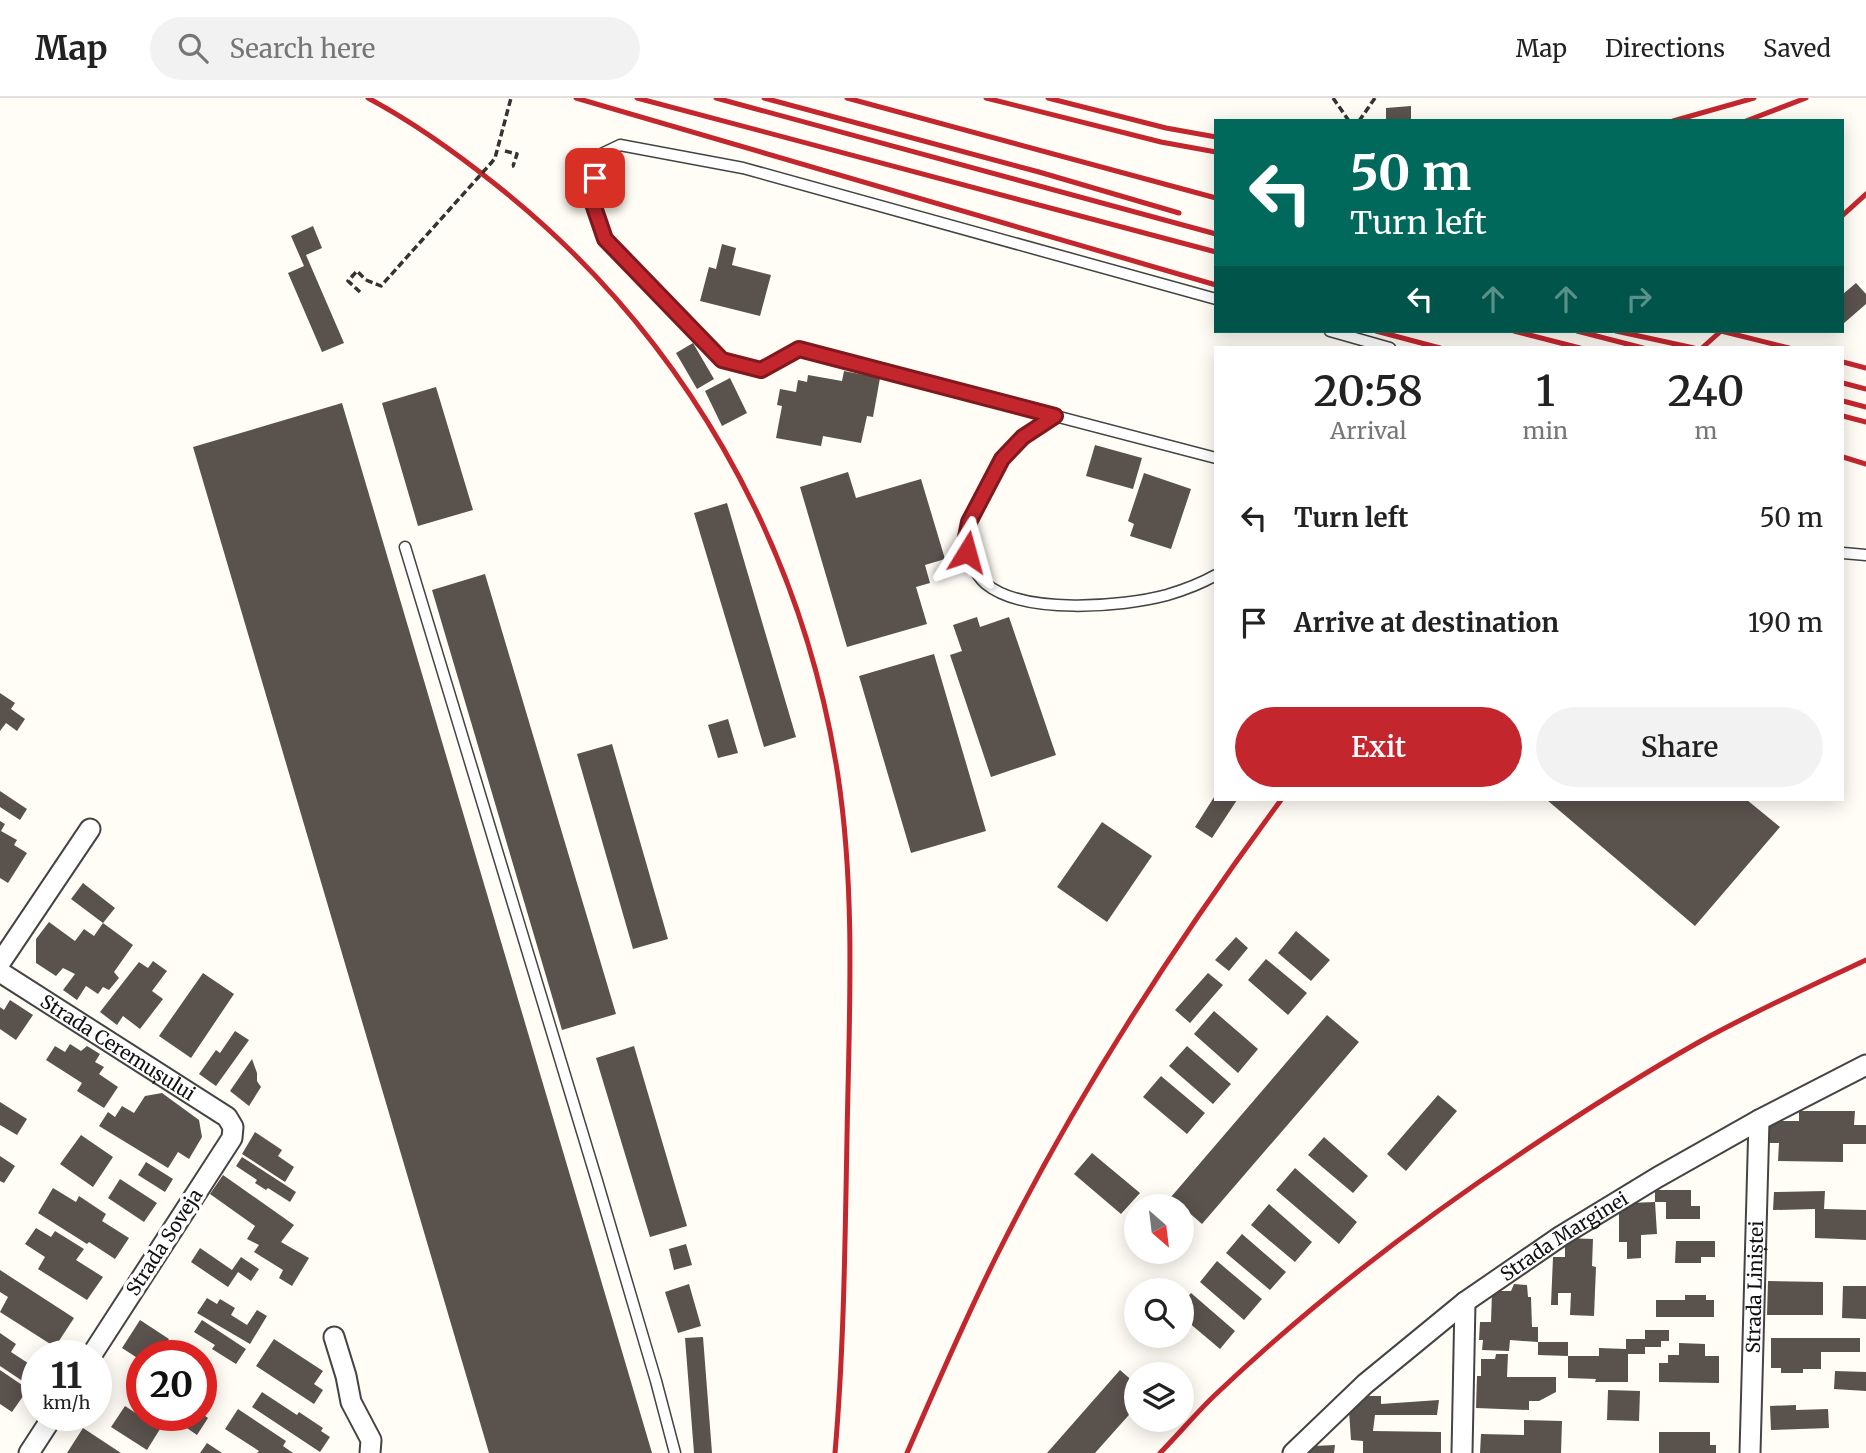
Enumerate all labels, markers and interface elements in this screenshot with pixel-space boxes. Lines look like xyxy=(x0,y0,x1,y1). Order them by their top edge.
search box xyxy=(150,17,640,80)
text: Map xyxy=(35,28,108,69)
icon: search xyxy=(174,29,212,67)
text: Search here xyxy=(230,32,375,65)
text: Map xyxy=(1516,33,1567,64)
text: Directions xyxy=(1605,33,1725,64)
text: Saved xyxy=(1763,33,1831,64)
text: 50 m xyxy=(1350,142,1471,203)
icon: left xyxy=(1235,147,1326,238)
pin xyxy=(565,148,625,208)
icon: arrive xyxy=(576,159,614,197)
text: Turn left xyxy=(1350,203,1487,243)
icon: left xyxy=(1401,280,1439,318)
icon: ahead xyxy=(1474,280,1512,318)
icon: ahead xyxy=(1547,280,1585,318)
icon: right xyxy=(1620,280,1658,318)
text: 20:58 xyxy=(1314,365,1423,417)
text: 1 xyxy=(1536,365,1555,417)
text: 240 xyxy=(1668,365,1744,417)
text: Arrival xyxy=(1330,416,1407,445)
text: min xyxy=(1523,416,1568,445)
text: m xyxy=(1695,416,1717,445)
icon: left xyxy=(1235,499,1273,537)
text: Turn left xyxy=(1294,501,1408,534)
text: 50 m xyxy=(1759,501,1823,534)
position arrow xyxy=(930,515,1004,589)
icon: arrive xyxy=(1235,604,1273,642)
text: Arrive at destination xyxy=(1294,606,1559,639)
text: 190 m xyxy=(1748,606,1823,639)
button: Exit xyxy=(1235,707,1522,787)
button: Share xyxy=(1536,707,1823,787)
street label: Strada Ceremușului xyxy=(36,989,200,1106)
street label: Strada Soveja xyxy=(121,1184,207,1300)
street label: Strada Marginei xyxy=(1496,1186,1632,1286)
north arrow xyxy=(1124,1194,1194,1264)
map controls xyxy=(1124,1194,1194,1432)
street label: Strada Liniștei xyxy=(1741,1220,1769,1354)
button: search xyxy=(1124,1278,1194,1348)
speed limit sign: 20 xyxy=(126,1340,217,1431)
text: 11 xyxy=(51,1354,82,1398)
button: layers xyxy=(1124,1362,1194,1432)
text: km/h xyxy=(43,1391,90,1414)

